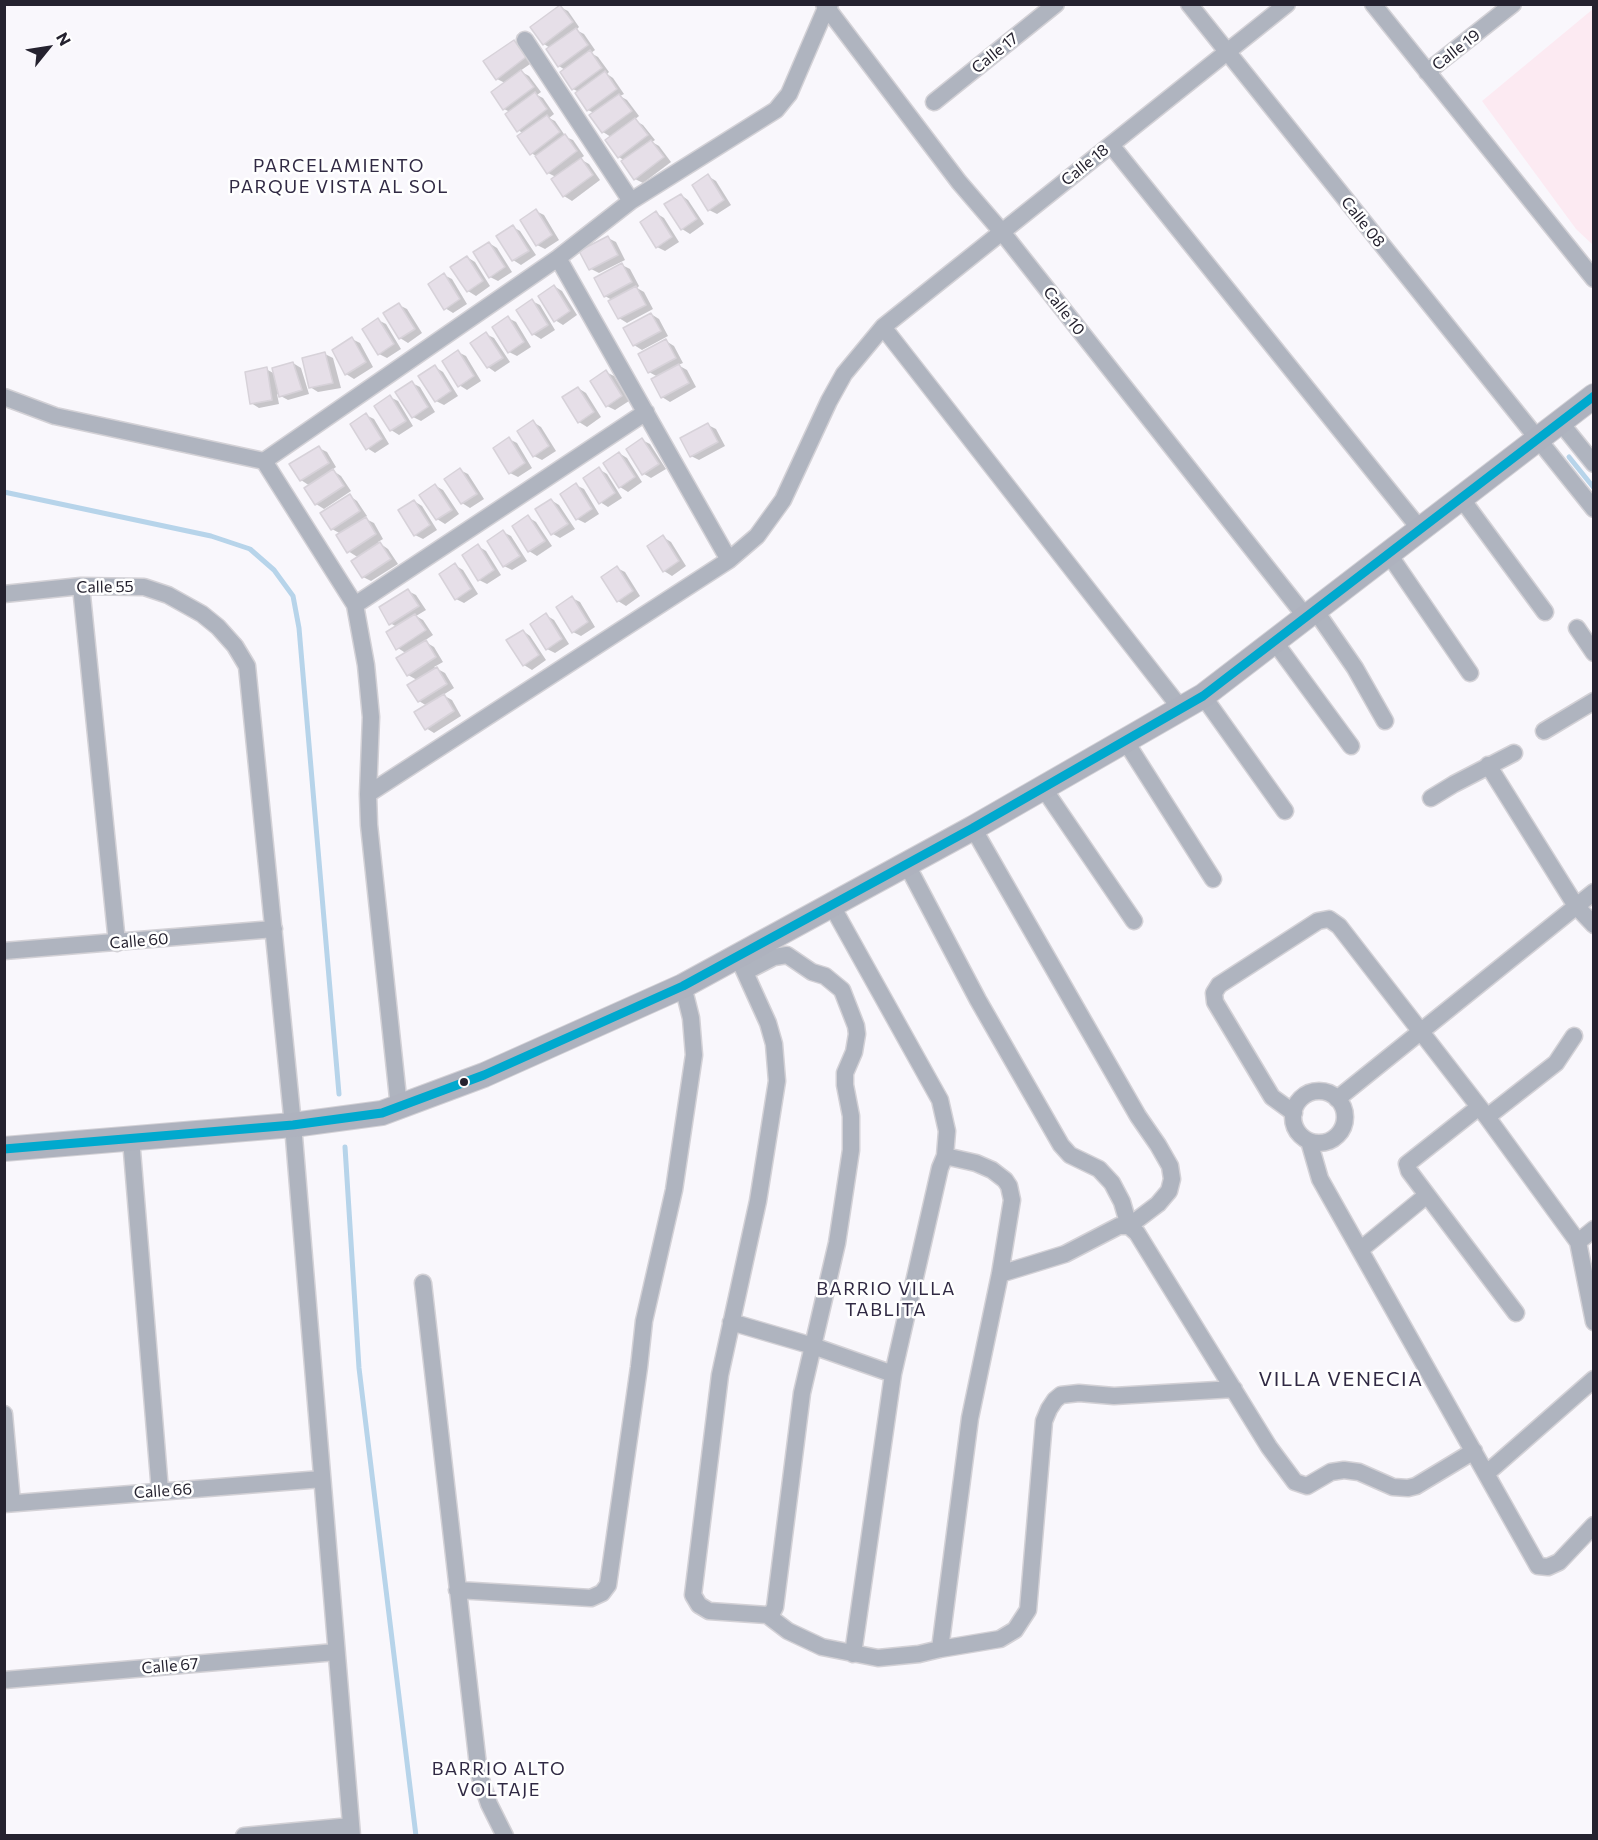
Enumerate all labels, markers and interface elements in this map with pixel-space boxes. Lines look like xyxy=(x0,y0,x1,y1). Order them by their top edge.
north arrow xyxy=(18,18,78,78)
street label: Calle 19 xyxy=(1428,25,1484,75)
street label: Calle 17 xyxy=(968,28,1022,78)
text: N xyxy=(53,29,75,49)
street label: Calle 18 xyxy=(1057,140,1113,190)
district label: PARCELAMIENTO PARQUE VISTA AL SOL xyxy=(229,155,449,198)
street label: Calle 08 xyxy=(1337,193,1389,251)
street label: Calle 10 xyxy=(1039,283,1089,339)
street label: Calle 55 xyxy=(76,577,134,597)
street label: Calle 60 xyxy=(109,929,169,953)
unlabelled marker xyxy=(458,1076,470,1088)
district label: BARRIO VILLA TABLITA xyxy=(816,1278,956,1320)
district label: VILLA VENECIA xyxy=(1259,1367,1423,1391)
street label: Calle 66 xyxy=(133,1479,193,1503)
street label: Calle 67 xyxy=(141,1654,199,1678)
district label: BARRIO ALTO VOLTAJE xyxy=(432,1758,566,1800)

